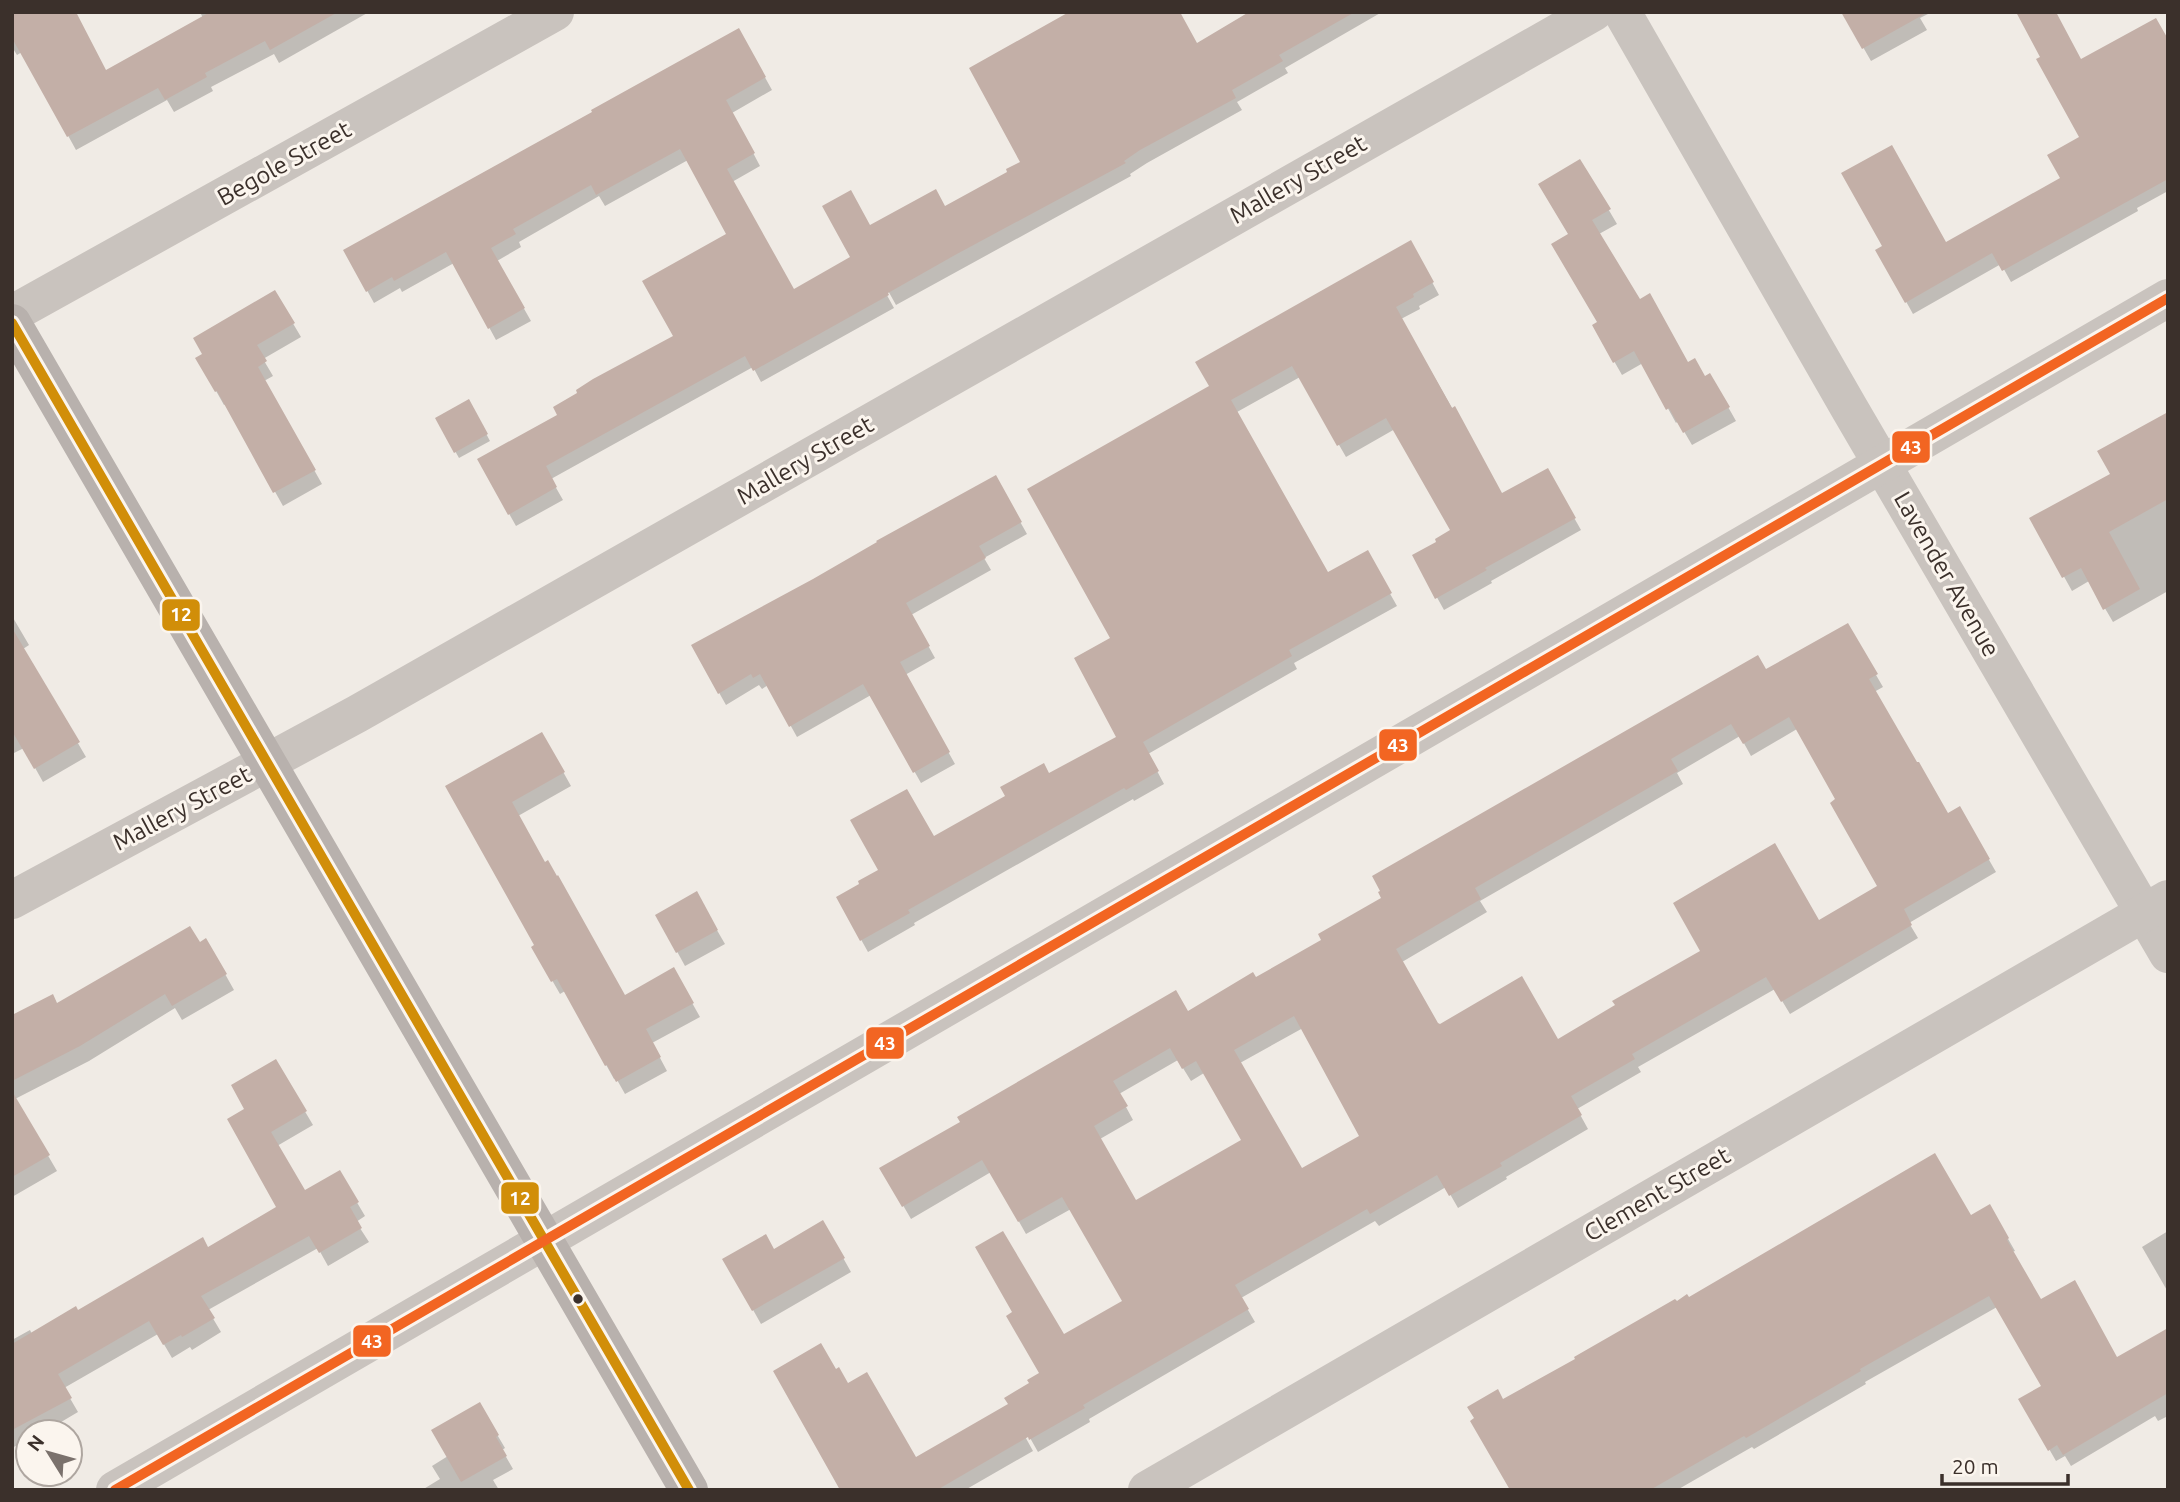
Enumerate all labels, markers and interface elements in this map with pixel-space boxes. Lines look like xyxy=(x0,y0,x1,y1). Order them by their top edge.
street label: Begole Street xyxy=(213,115,356,211)
street label: Mallery Street xyxy=(1225,129,1371,229)
street label: Mallery Street xyxy=(732,410,878,510)
line badge: 43 xyxy=(1891,430,1931,464)
text: 43 xyxy=(1900,436,1922,458)
street label: Lavender Avenue xyxy=(1889,487,2005,661)
line badge: 12 xyxy=(161,598,201,632)
text: 12 xyxy=(170,603,192,625)
line badge: 43 xyxy=(1378,728,1418,762)
text: 43 xyxy=(1387,734,1409,756)
street label: Mallery Street xyxy=(108,760,256,856)
line badge: 43 xyxy=(865,1026,905,1060)
text: 43 xyxy=(874,1032,896,1054)
street label: Clement Street xyxy=(1579,1141,1735,1247)
line badge: 12 xyxy=(500,1181,540,1215)
text: 12 xyxy=(509,1187,531,1209)
unlabelled marker xyxy=(571,1292,585,1306)
line badge: 43 xyxy=(352,1324,392,1358)
text: 43 xyxy=(361,1330,383,1352)
north arrow xyxy=(14,1418,84,1488)
text: N xyxy=(22,1430,48,1455)
scale bar xyxy=(1942,1442,2068,1486)
text: 20 m xyxy=(1952,1454,1999,1478)

